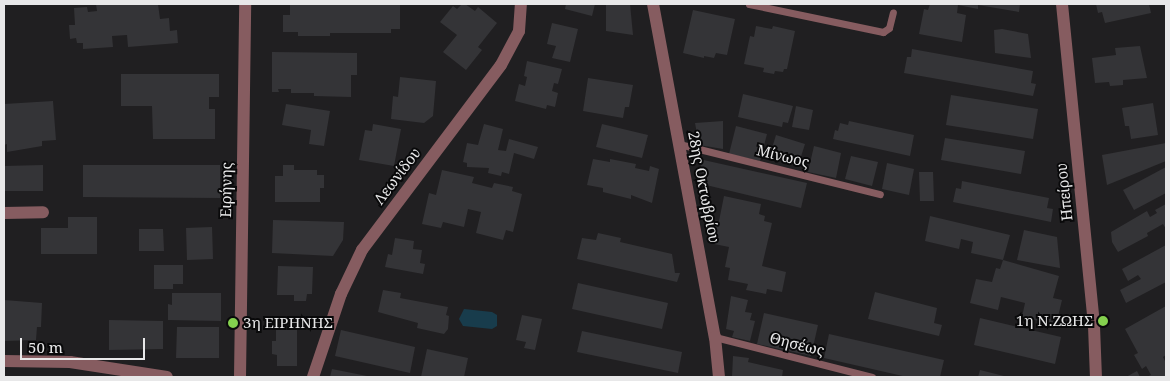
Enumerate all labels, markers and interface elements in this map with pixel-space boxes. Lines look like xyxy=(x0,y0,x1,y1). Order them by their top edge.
street label: 28ης Οκτωβρίου xyxy=(684,130,724,244)
street label: Μίνωος xyxy=(755,141,811,171)
street label: Λεωνίδου xyxy=(370,144,424,208)
street label: Ειρήνης xyxy=(217,162,235,218)
street label: Ηπείρου xyxy=(1052,162,1076,222)
place label: 1η Ν.ΖΩΗΣ xyxy=(1016,312,1093,330)
place label: 3η ΕΙΡΗΝΗΣ xyxy=(243,314,333,332)
marker: 1η Ν.ΖΩΗΣ xyxy=(1097,315,1109,327)
marker: 3η ΕΙΡΗΝΗΣ xyxy=(227,317,239,329)
scale bar xyxy=(22,328,148,360)
street label: Θησέως xyxy=(768,329,826,359)
text: 50 m xyxy=(28,337,63,357)

